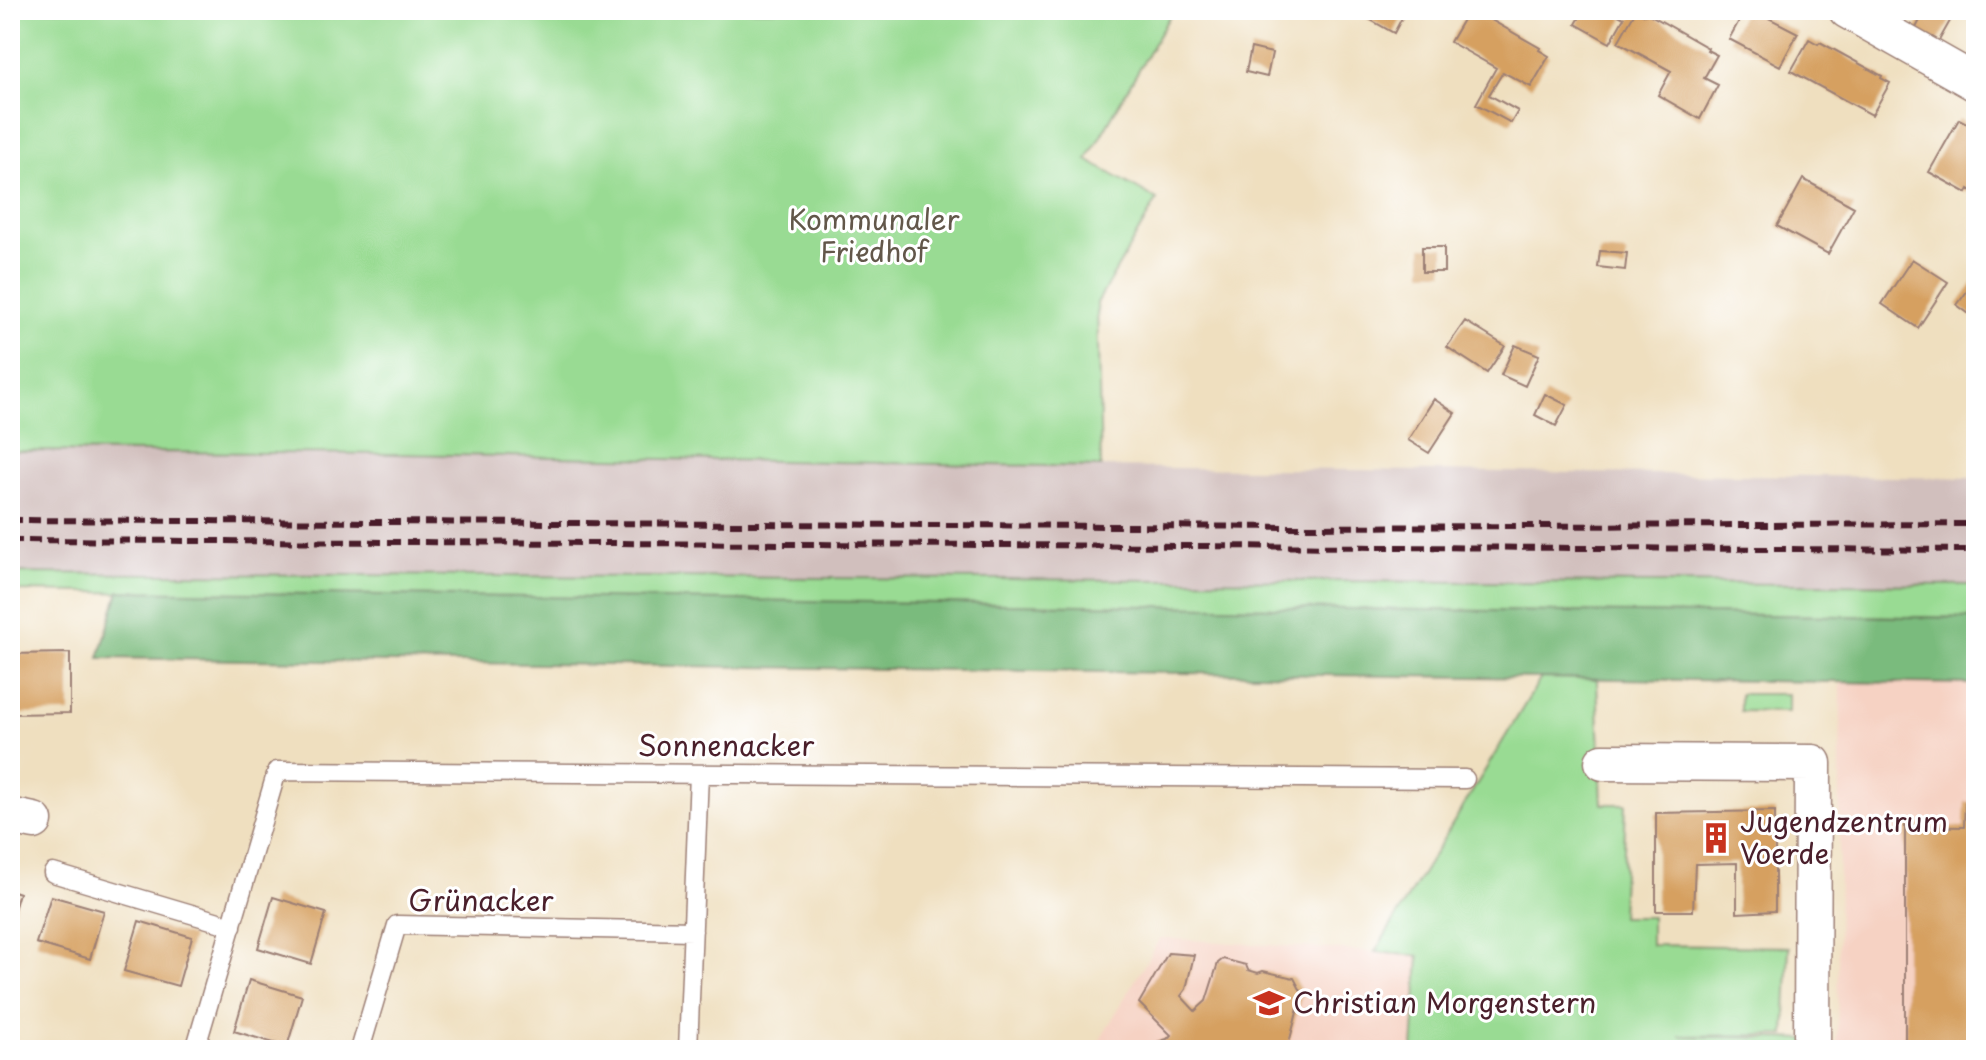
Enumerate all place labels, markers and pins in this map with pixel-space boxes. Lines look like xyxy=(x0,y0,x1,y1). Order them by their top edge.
place label: Jugendzentrum Voerde xyxy=(1740,799,1948,874)
building icon: Jugendzentrum Voerde xyxy=(1699,821,1733,855)
place label: Christian Morgenstern xyxy=(1293,980,1596,1023)
school or university icon: Christian Morgenstern xyxy=(1252,986,1286,1020)

